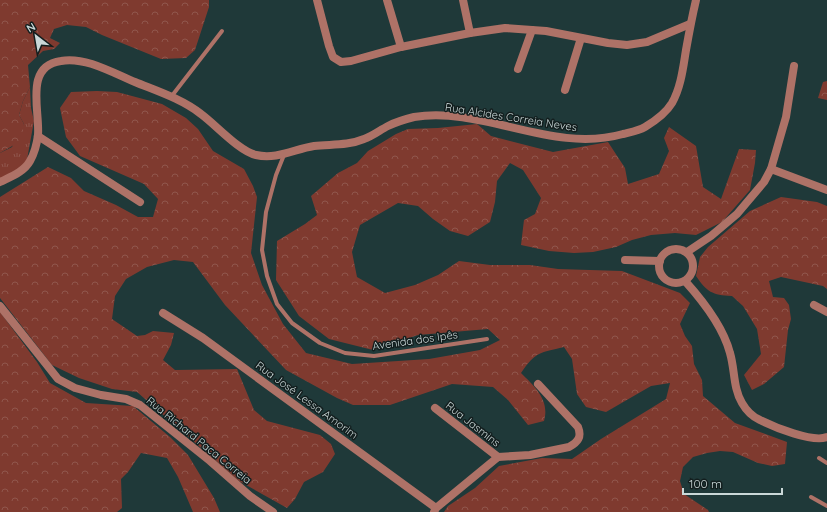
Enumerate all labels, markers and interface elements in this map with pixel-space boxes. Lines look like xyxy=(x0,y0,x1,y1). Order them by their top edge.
north arrow xyxy=(16,16,56,56)
text: N xyxy=(24,19,38,36)
street label: Rua Alcides Correia Neves xyxy=(444,100,578,134)
street label: Avenida dos Ipês xyxy=(371,327,459,353)
street label: Rua José Lessa Amorim xyxy=(253,358,361,442)
street label: Rua Richard Paca Correia xyxy=(144,393,254,487)
street label: Rua Jasmins xyxy=(443,398,503,450)
scale bar xyxy=(683,470,782,496)
text: 100 m xyxy=(689,476,722,491)

